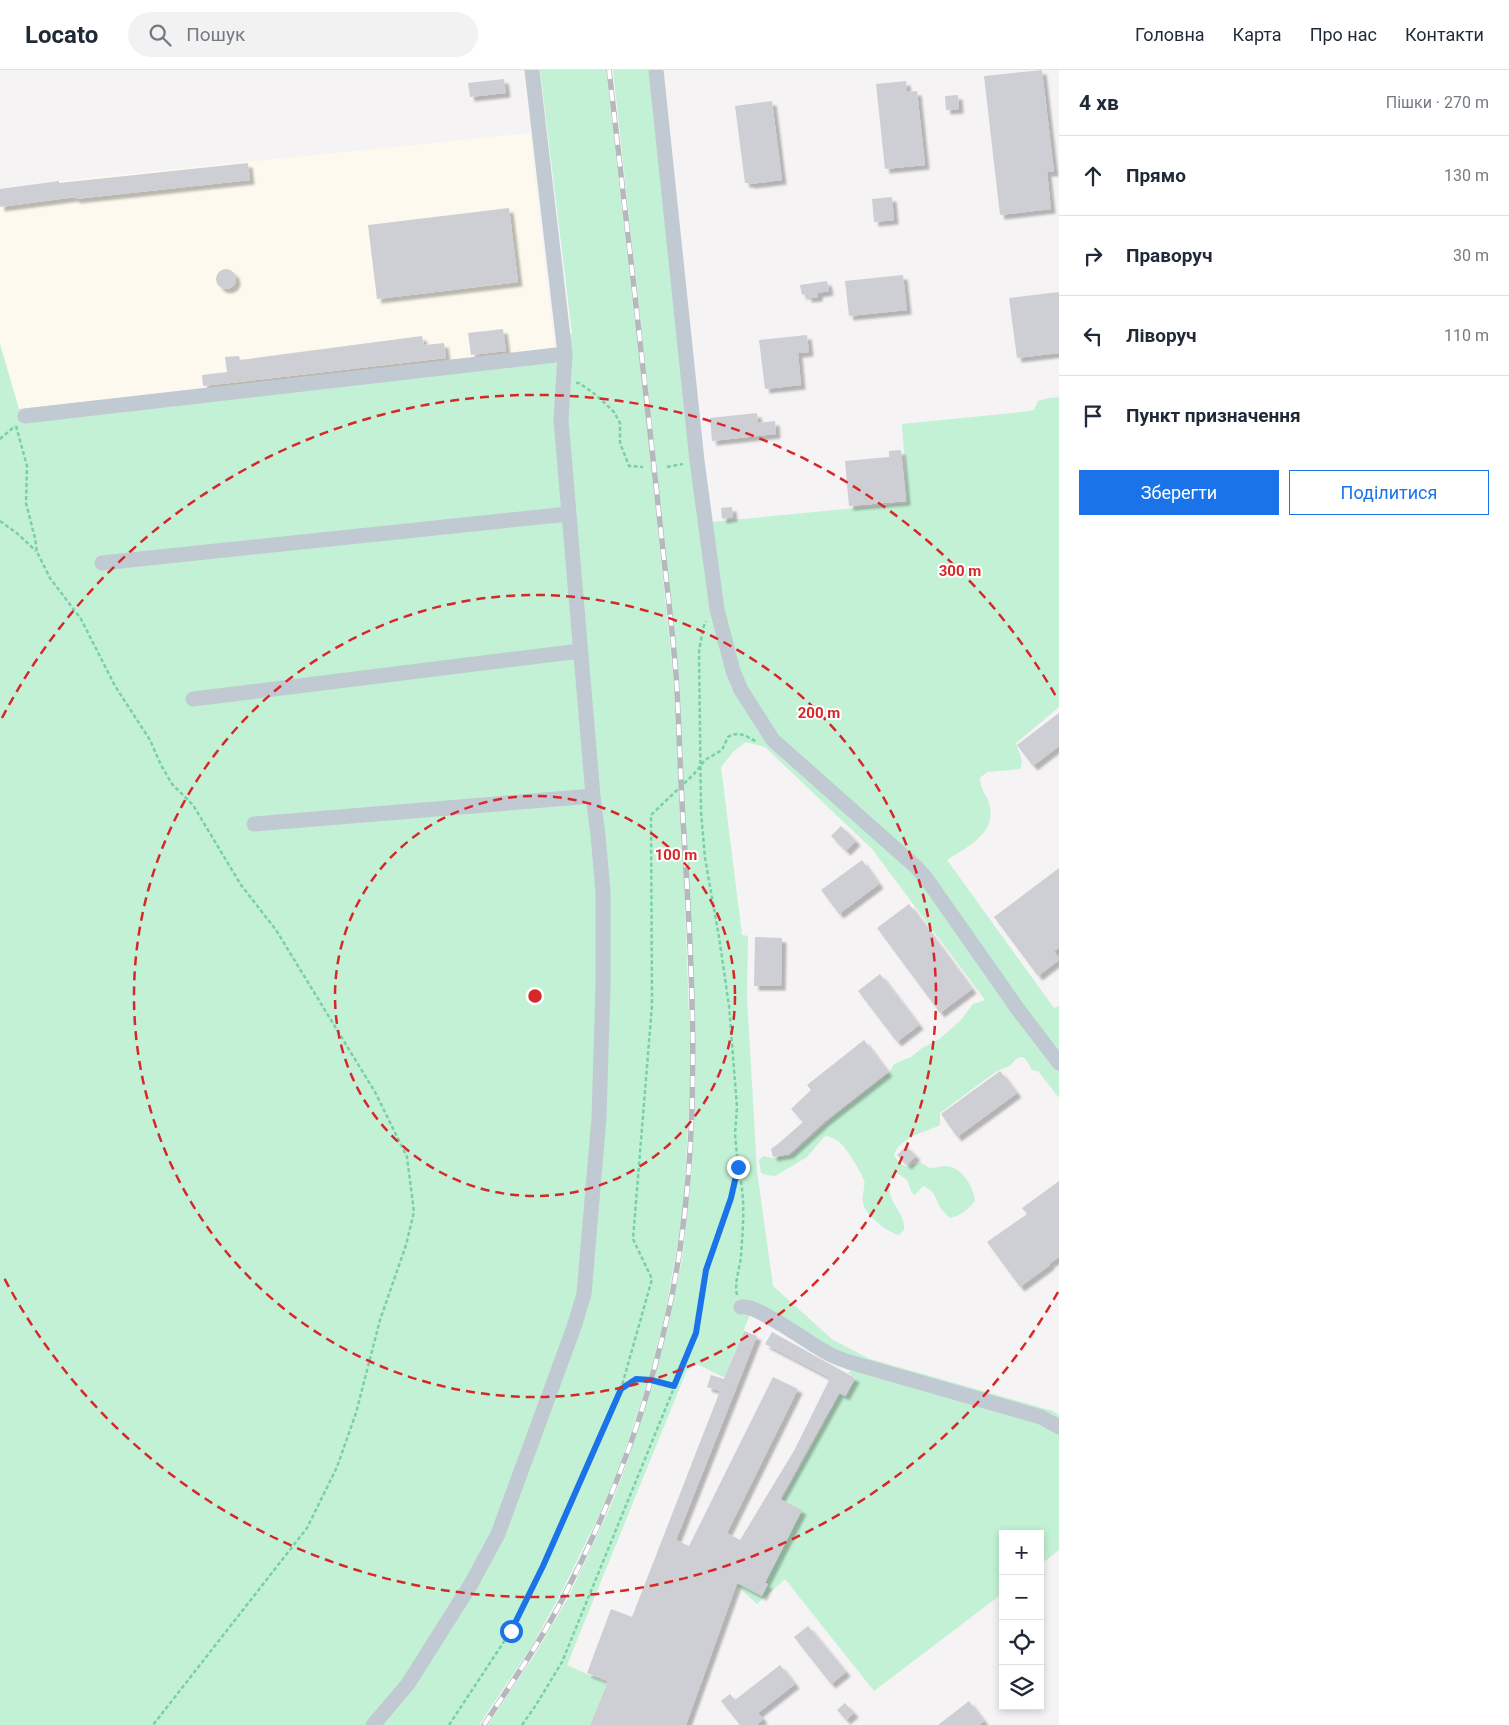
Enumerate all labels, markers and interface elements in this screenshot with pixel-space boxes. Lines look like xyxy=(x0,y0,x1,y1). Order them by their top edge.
search box xyxy=(128,12,478,57)
text: Locato xyxy=(25,21,98,49)
icon: search xyxy=(146,21,174,49)
text: Пошук xyxy=(186,23,245,46)
text: Головна xyxy=(1135,24,1205,45)
text: Карта xyxy=(1233,24,1282,45)
text: Про нас xyxy=(1310,24,1377,45)
text: Контакти xyxy=(1405,24,1484,45)
text: 4 хв xyxy=(1079,91,1119,115)
text: Пішки · 270 m xyxy=(1386,93,1489,112)
icon: ahead xyxy=(1079,162,1107,190)
text: Прямо xyxy=(1126,164,1186,187)
text: 130 m xyxy=(1444,166,1489,185)
icon: right xyxy=(1079,242,1107,270)
text: Праворуч xyxy=(1126,244,1212,267)
text: 30 m xyxy=(1453,246,1489,265)
icon: left xyxy=(1079,322,1107,350)
text: Ліворуч xyxy=(1126,324,1197,347)
text: 110 m xyxy=(1444,326,1489,345)
icon: arrive xyxy=(1079,402,1107,430)
text: Пункт призначення xyxy=(1126,404,1301,427)
button: Зберегти xyxy=(1079,470,1279,515)
button: Поділитися xyxy=(1289,470,1489,515)
text: 300 m xyxy=(939,562,981,580)
text: 200 m xyxy=(798,704,840,722)
text: 100 m xyxy=(655,846,697,864)
centre of rings xyxy=(526,987,544,1005)
route end xyxy=(727,1156,750,1179)
map controls xyxy=(999,1530,1044,1710)
button: + xyxy=(999,1530,1044,1575)
button: − xyxy=(999,1575,1044,1620)
route start xyxy=(500,1620,523,1643)
button: locate xyxy=(999,1620,1044,1665)
button: layers xyxy=(999,1665,1044,1710)

